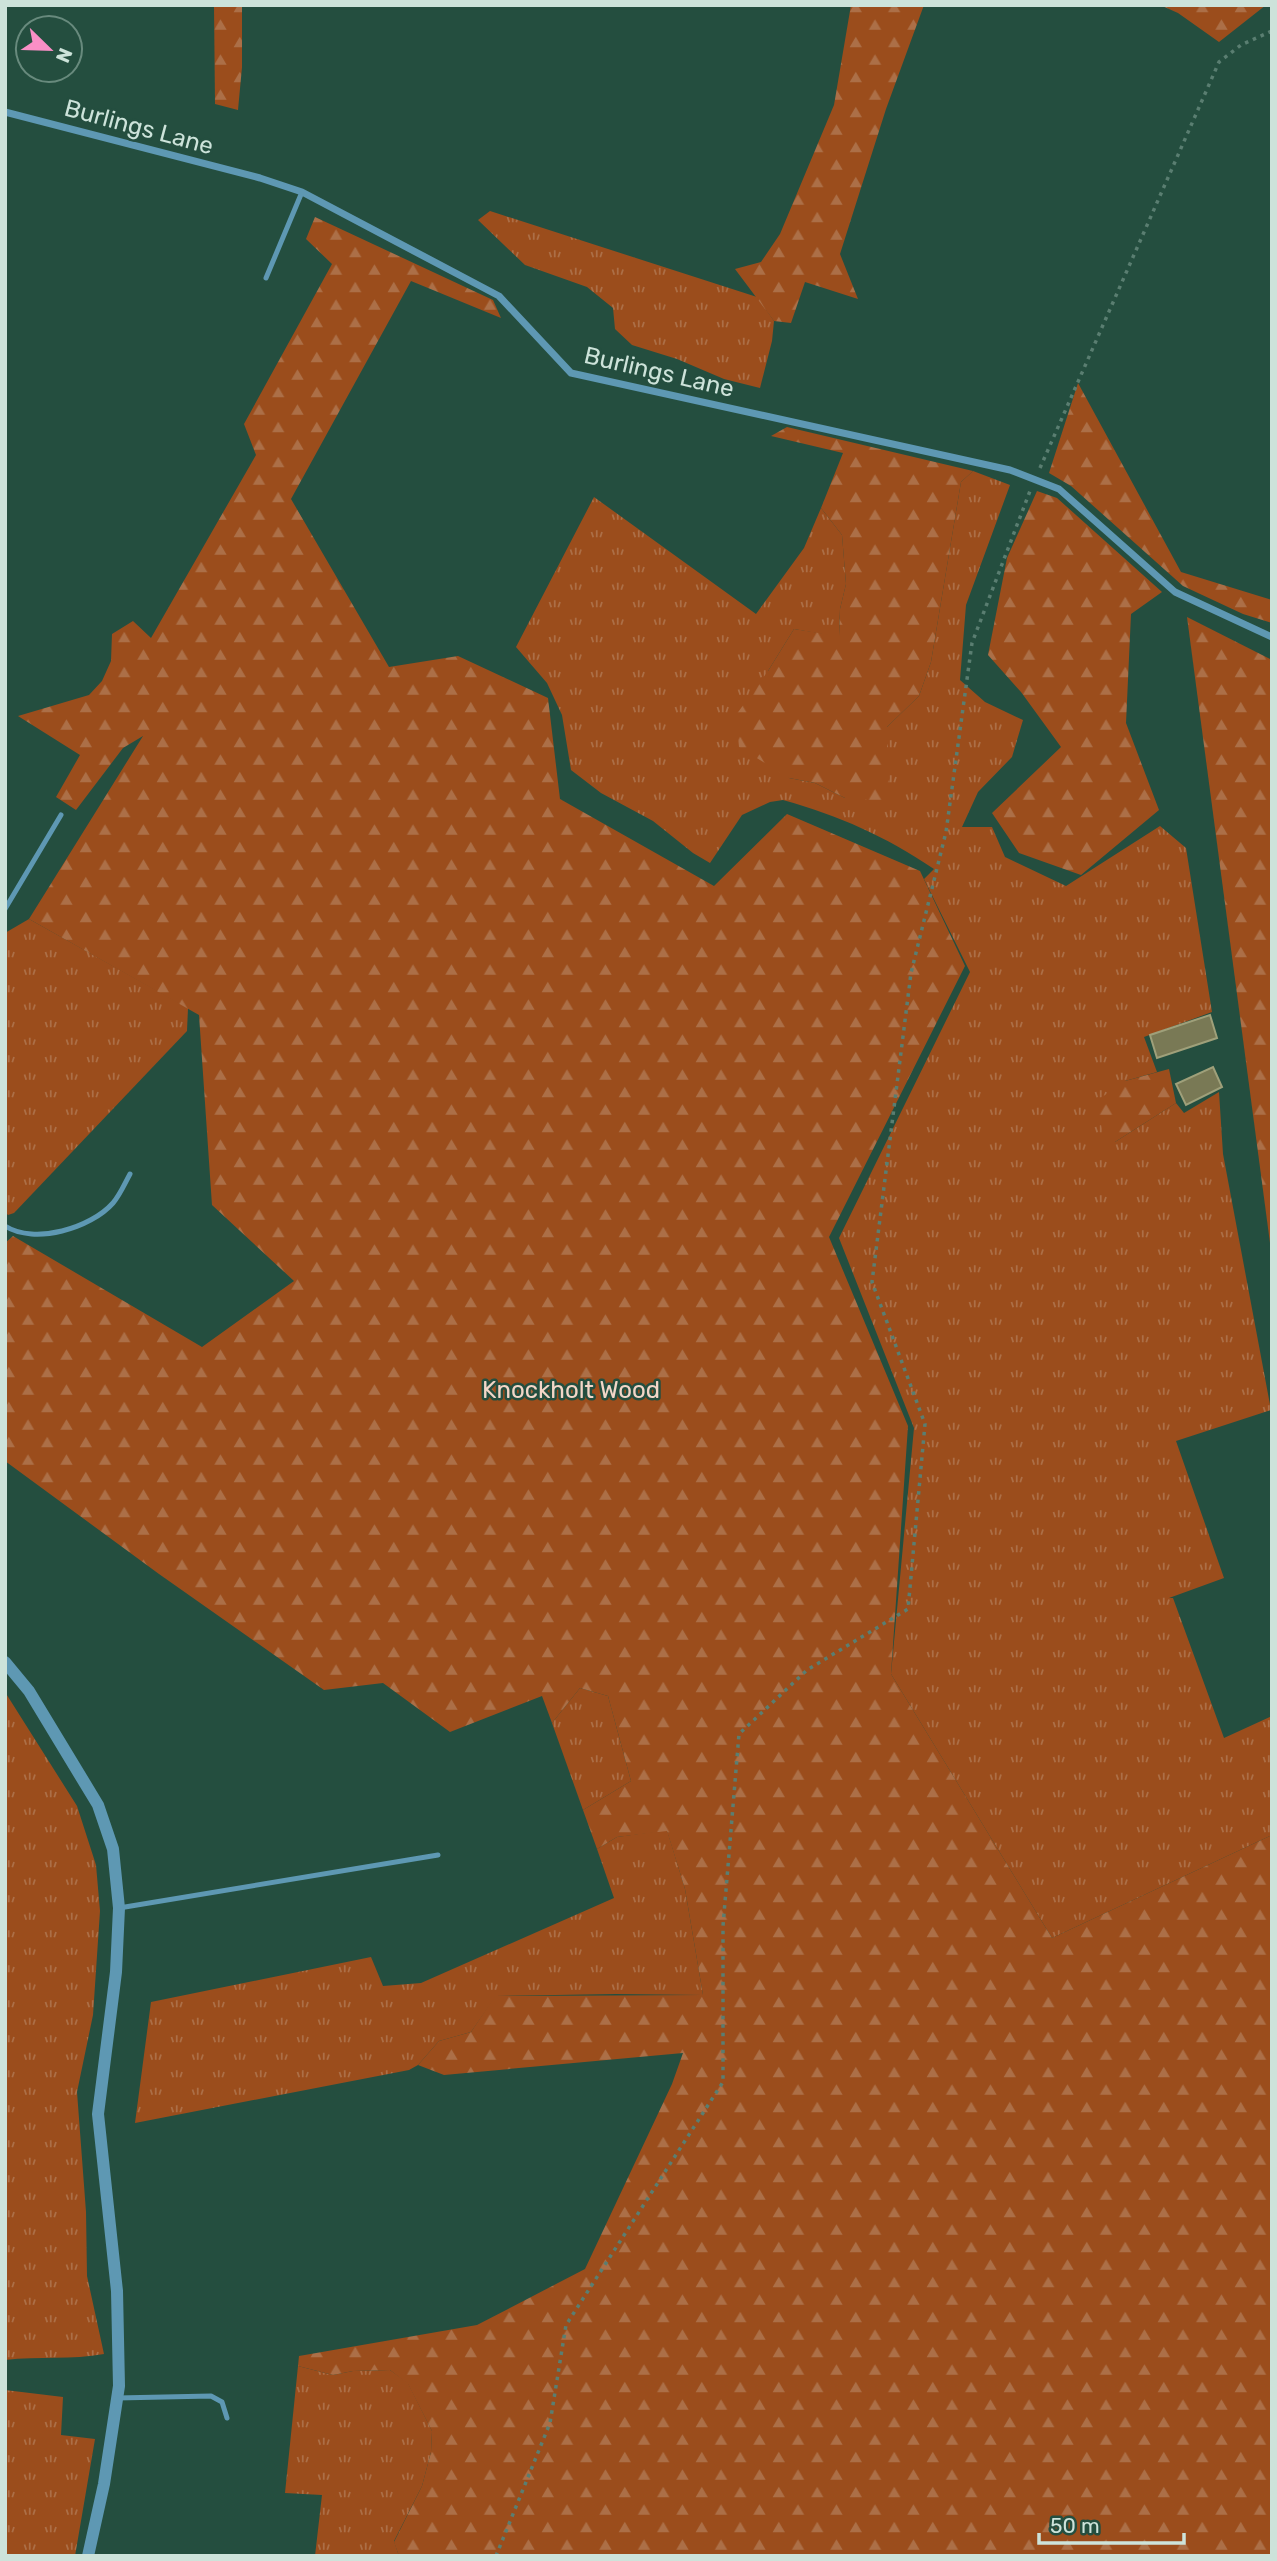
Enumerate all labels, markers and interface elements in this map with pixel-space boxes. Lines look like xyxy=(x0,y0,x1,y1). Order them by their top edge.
north arrow xyxy=(14,14,84,84)
text: N xyxy=(51,45,77,66)
street label: Burlings Lane xyxy=(61,94,217,160)
street label: Burlings Lane xyxy=(581,341,737,403)
park label: Knockholt Wood xyxy=(482,1376,660,1404)
scale bar xyxy=(1039,2502,1184,2546)
text: 50 m xyxy=(1050,2513,1100,2538)

